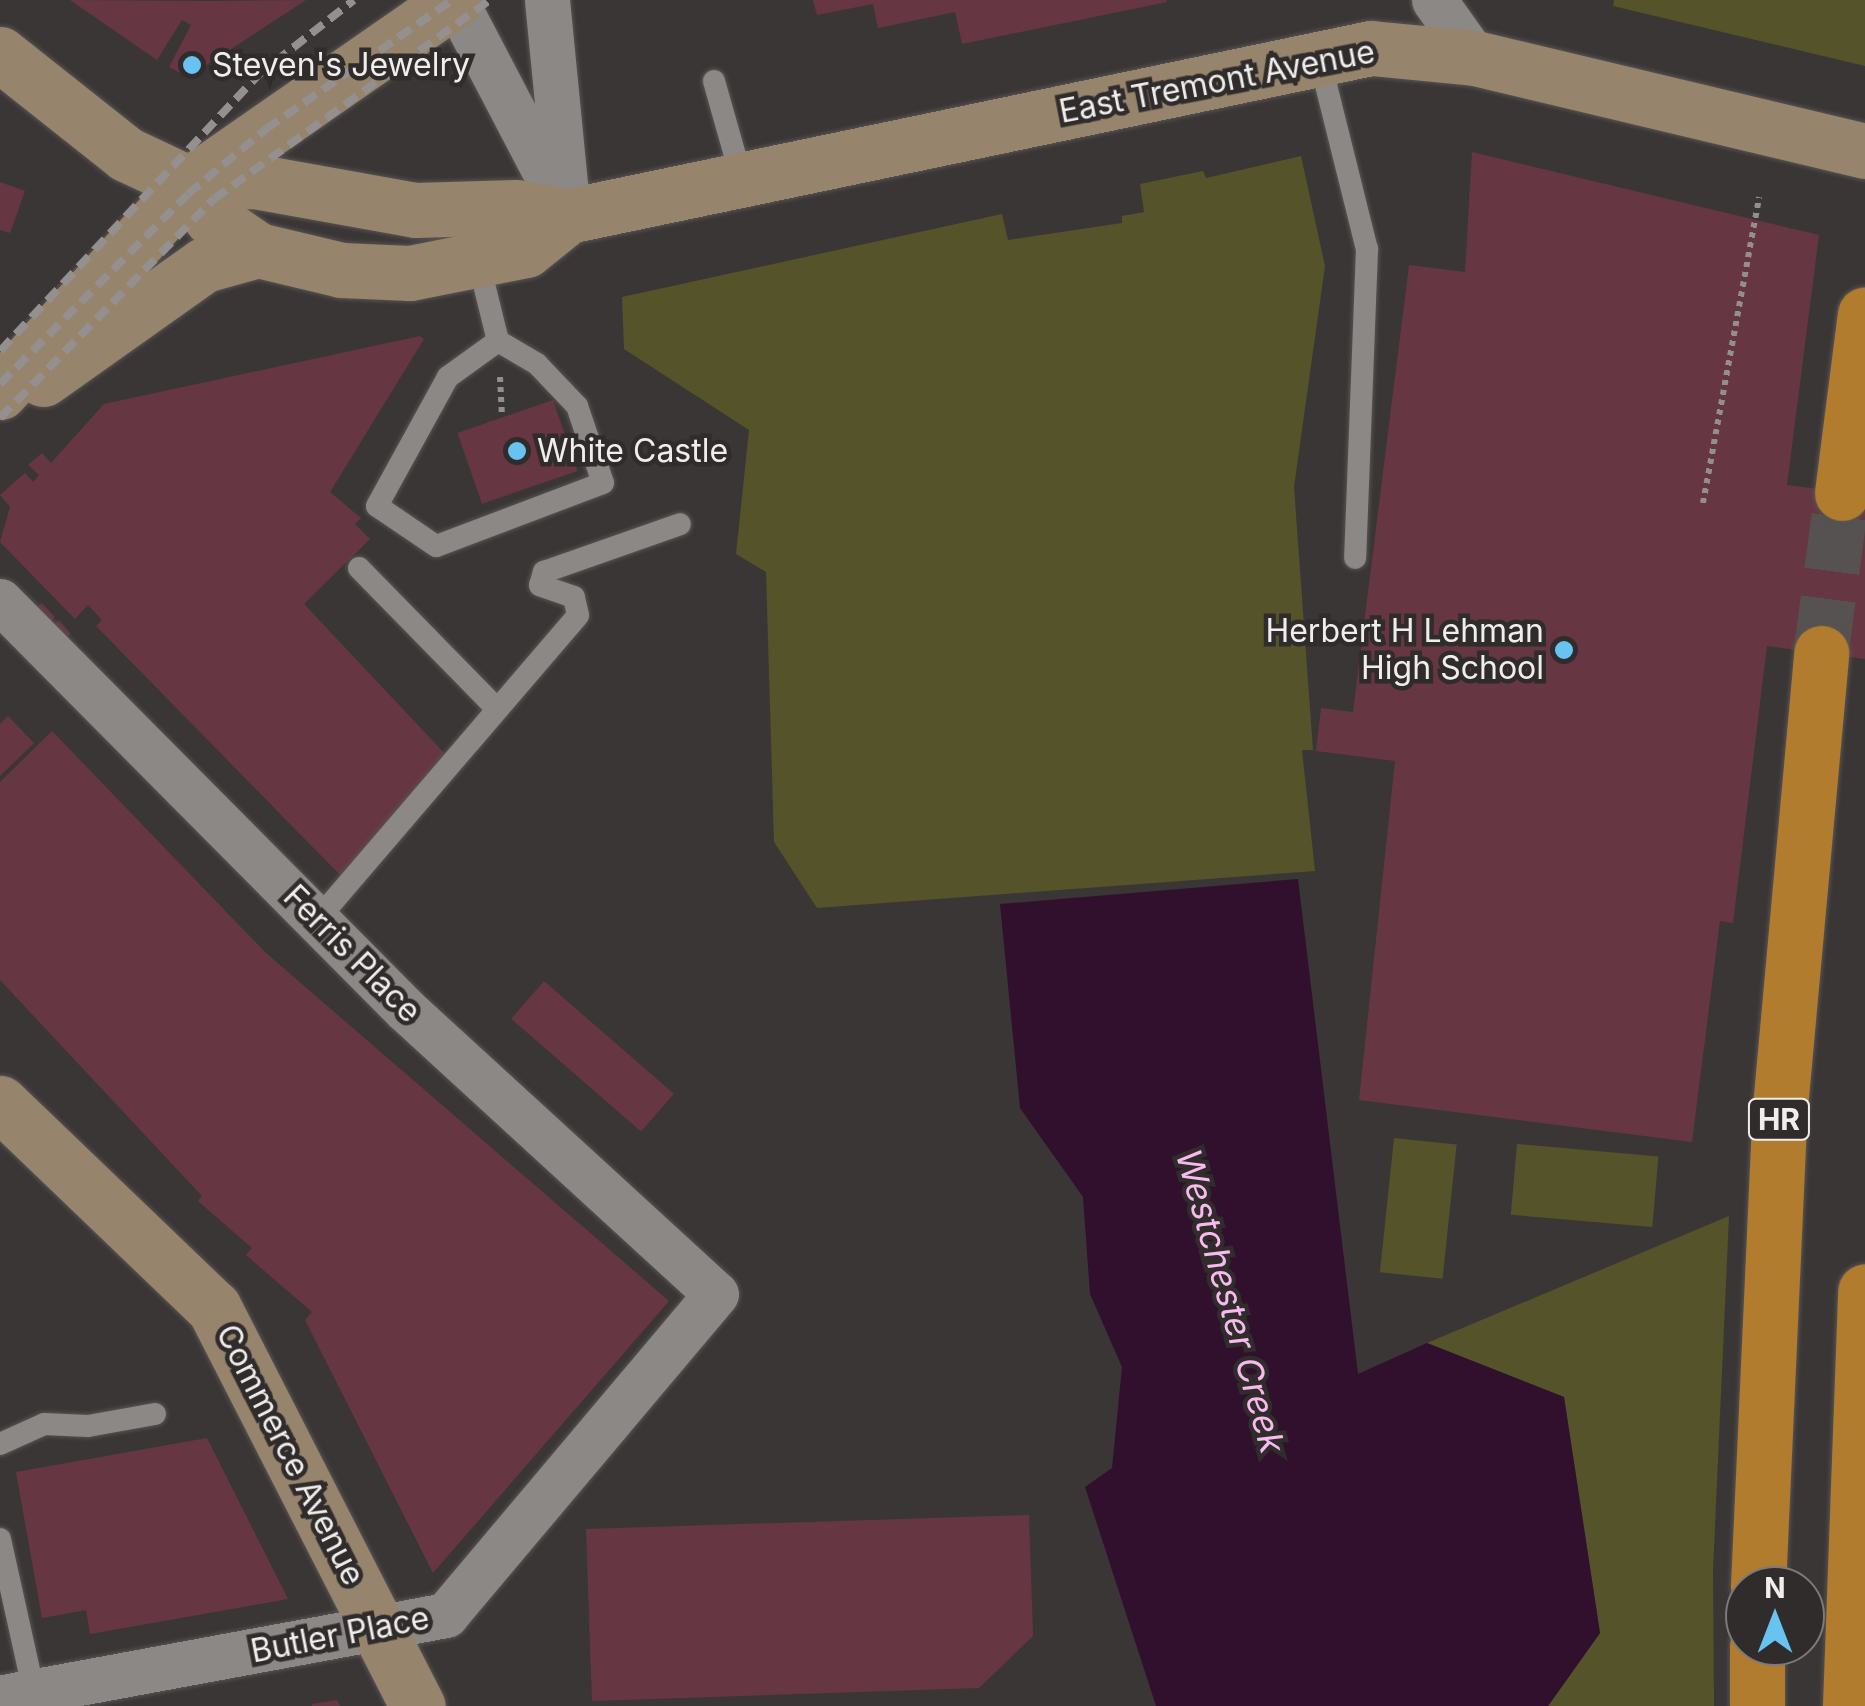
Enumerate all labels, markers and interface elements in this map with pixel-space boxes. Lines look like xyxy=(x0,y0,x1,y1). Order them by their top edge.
street label: East Tremont Avenue xyxy=(1056,33,1378,131)
place label: Steven's Jewelry xyxy=(212,46,470,84)
marker: Steven's Jewelry xyxy=(181,54,203,76)
place label: White Castle xyxy=(537,432,728,470)
marker: White Castle xyxy=(506,440,528,462)
place label: Herbert H Lehman High School xyxy=(1265,613,1544,688)
marker: Herbert H Lehman High School xyxy=(1553,639,1575,661)
street label: Ferris Place xyxy=(275,877,429,1031)
road number: HR xyxy=(1746,1094,1812,1144)
water label: Westchester Creek xyxy=(1168,1144,1294,1458)
street label: Commerce Avenue xyxy=(208,1318,372,1592)
north arrow xyxy=(1725,1566,1825,1666)
text: N xyxy=(1764,1571,1786,1605)
street label: Butler Place xyxy=(248,1599,432,1671)

